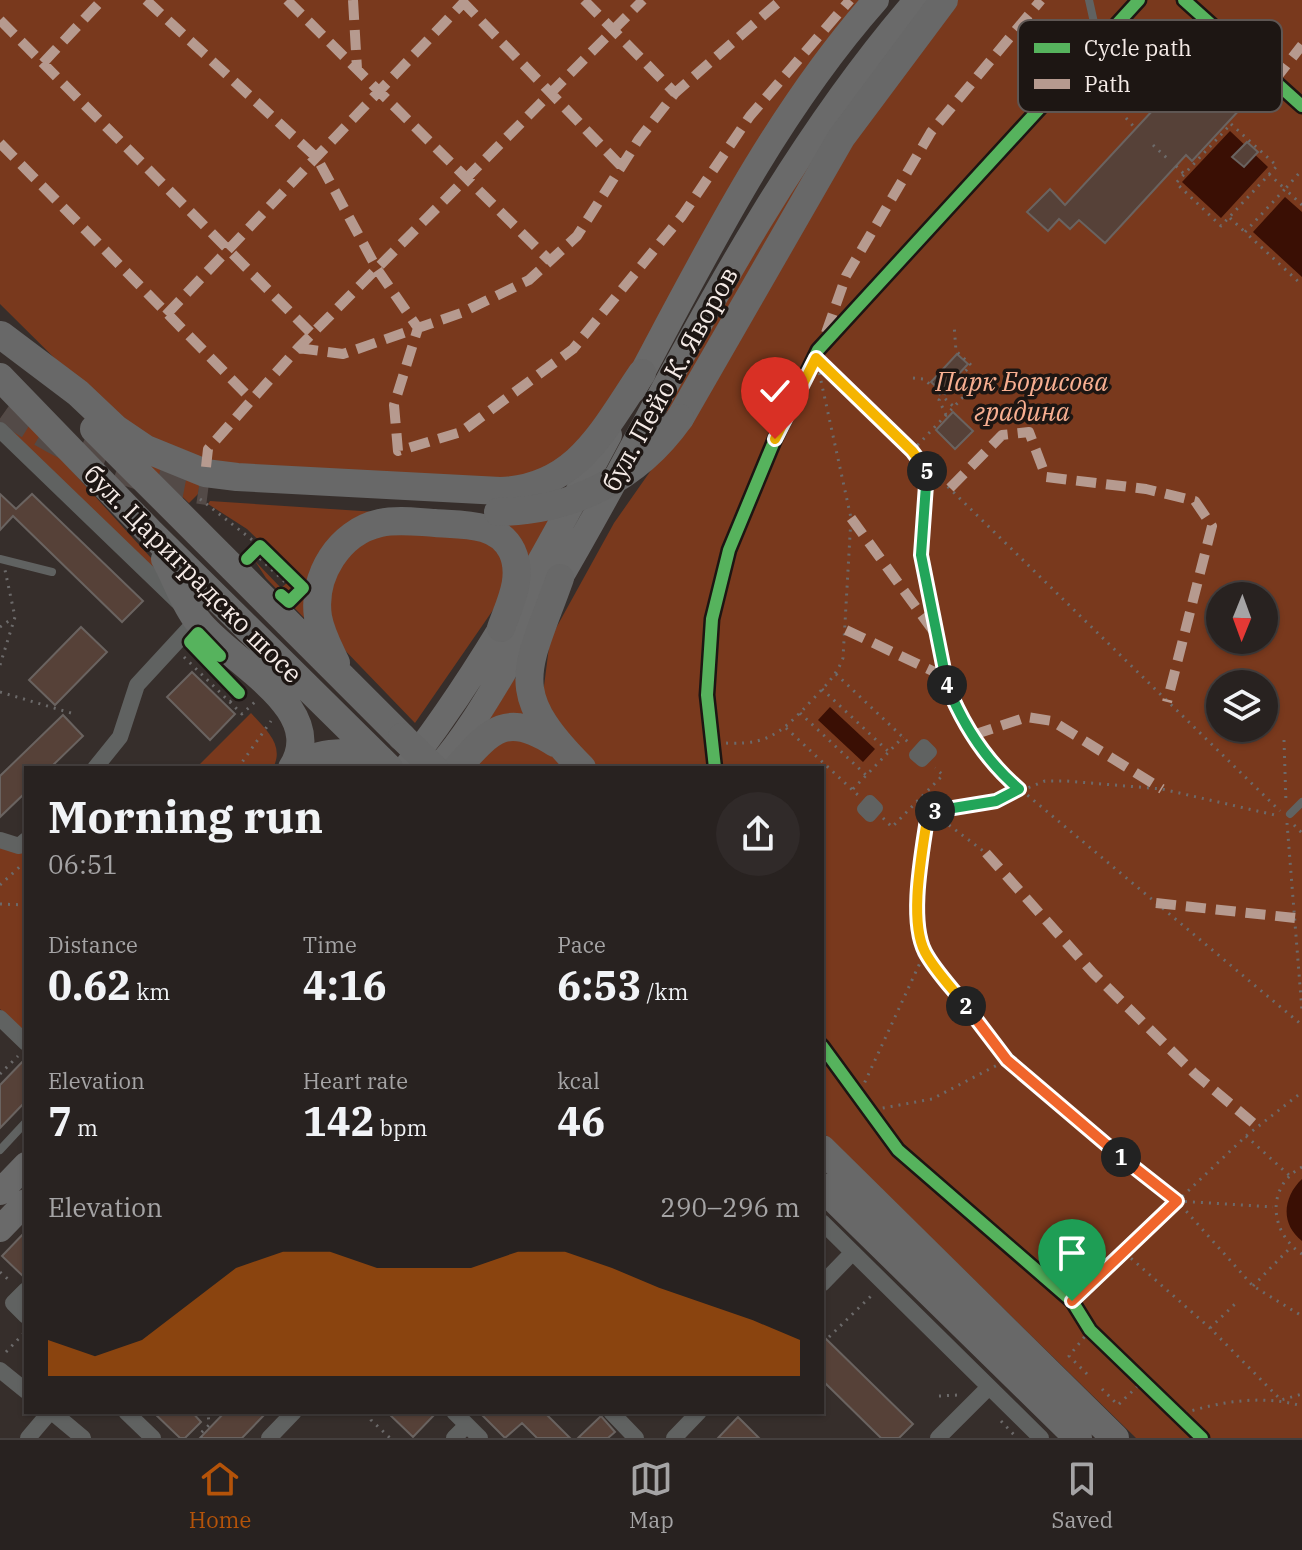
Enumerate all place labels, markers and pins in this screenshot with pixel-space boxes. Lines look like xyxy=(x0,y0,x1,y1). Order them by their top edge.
pin xyxy=(741,357,809,439)
pin: 5 xyxy=(907,451,947,491)
pin: 4 xyxy=(927,665,967,705)
pin: 3 xyxy=(915,791,955,831)
pin: 2 xyxy=(946,986,986,1026)
pin: 1 xyxy=(1101,1137,1141,1177)
pin xyxy=(1038,1219,1106,1301)

